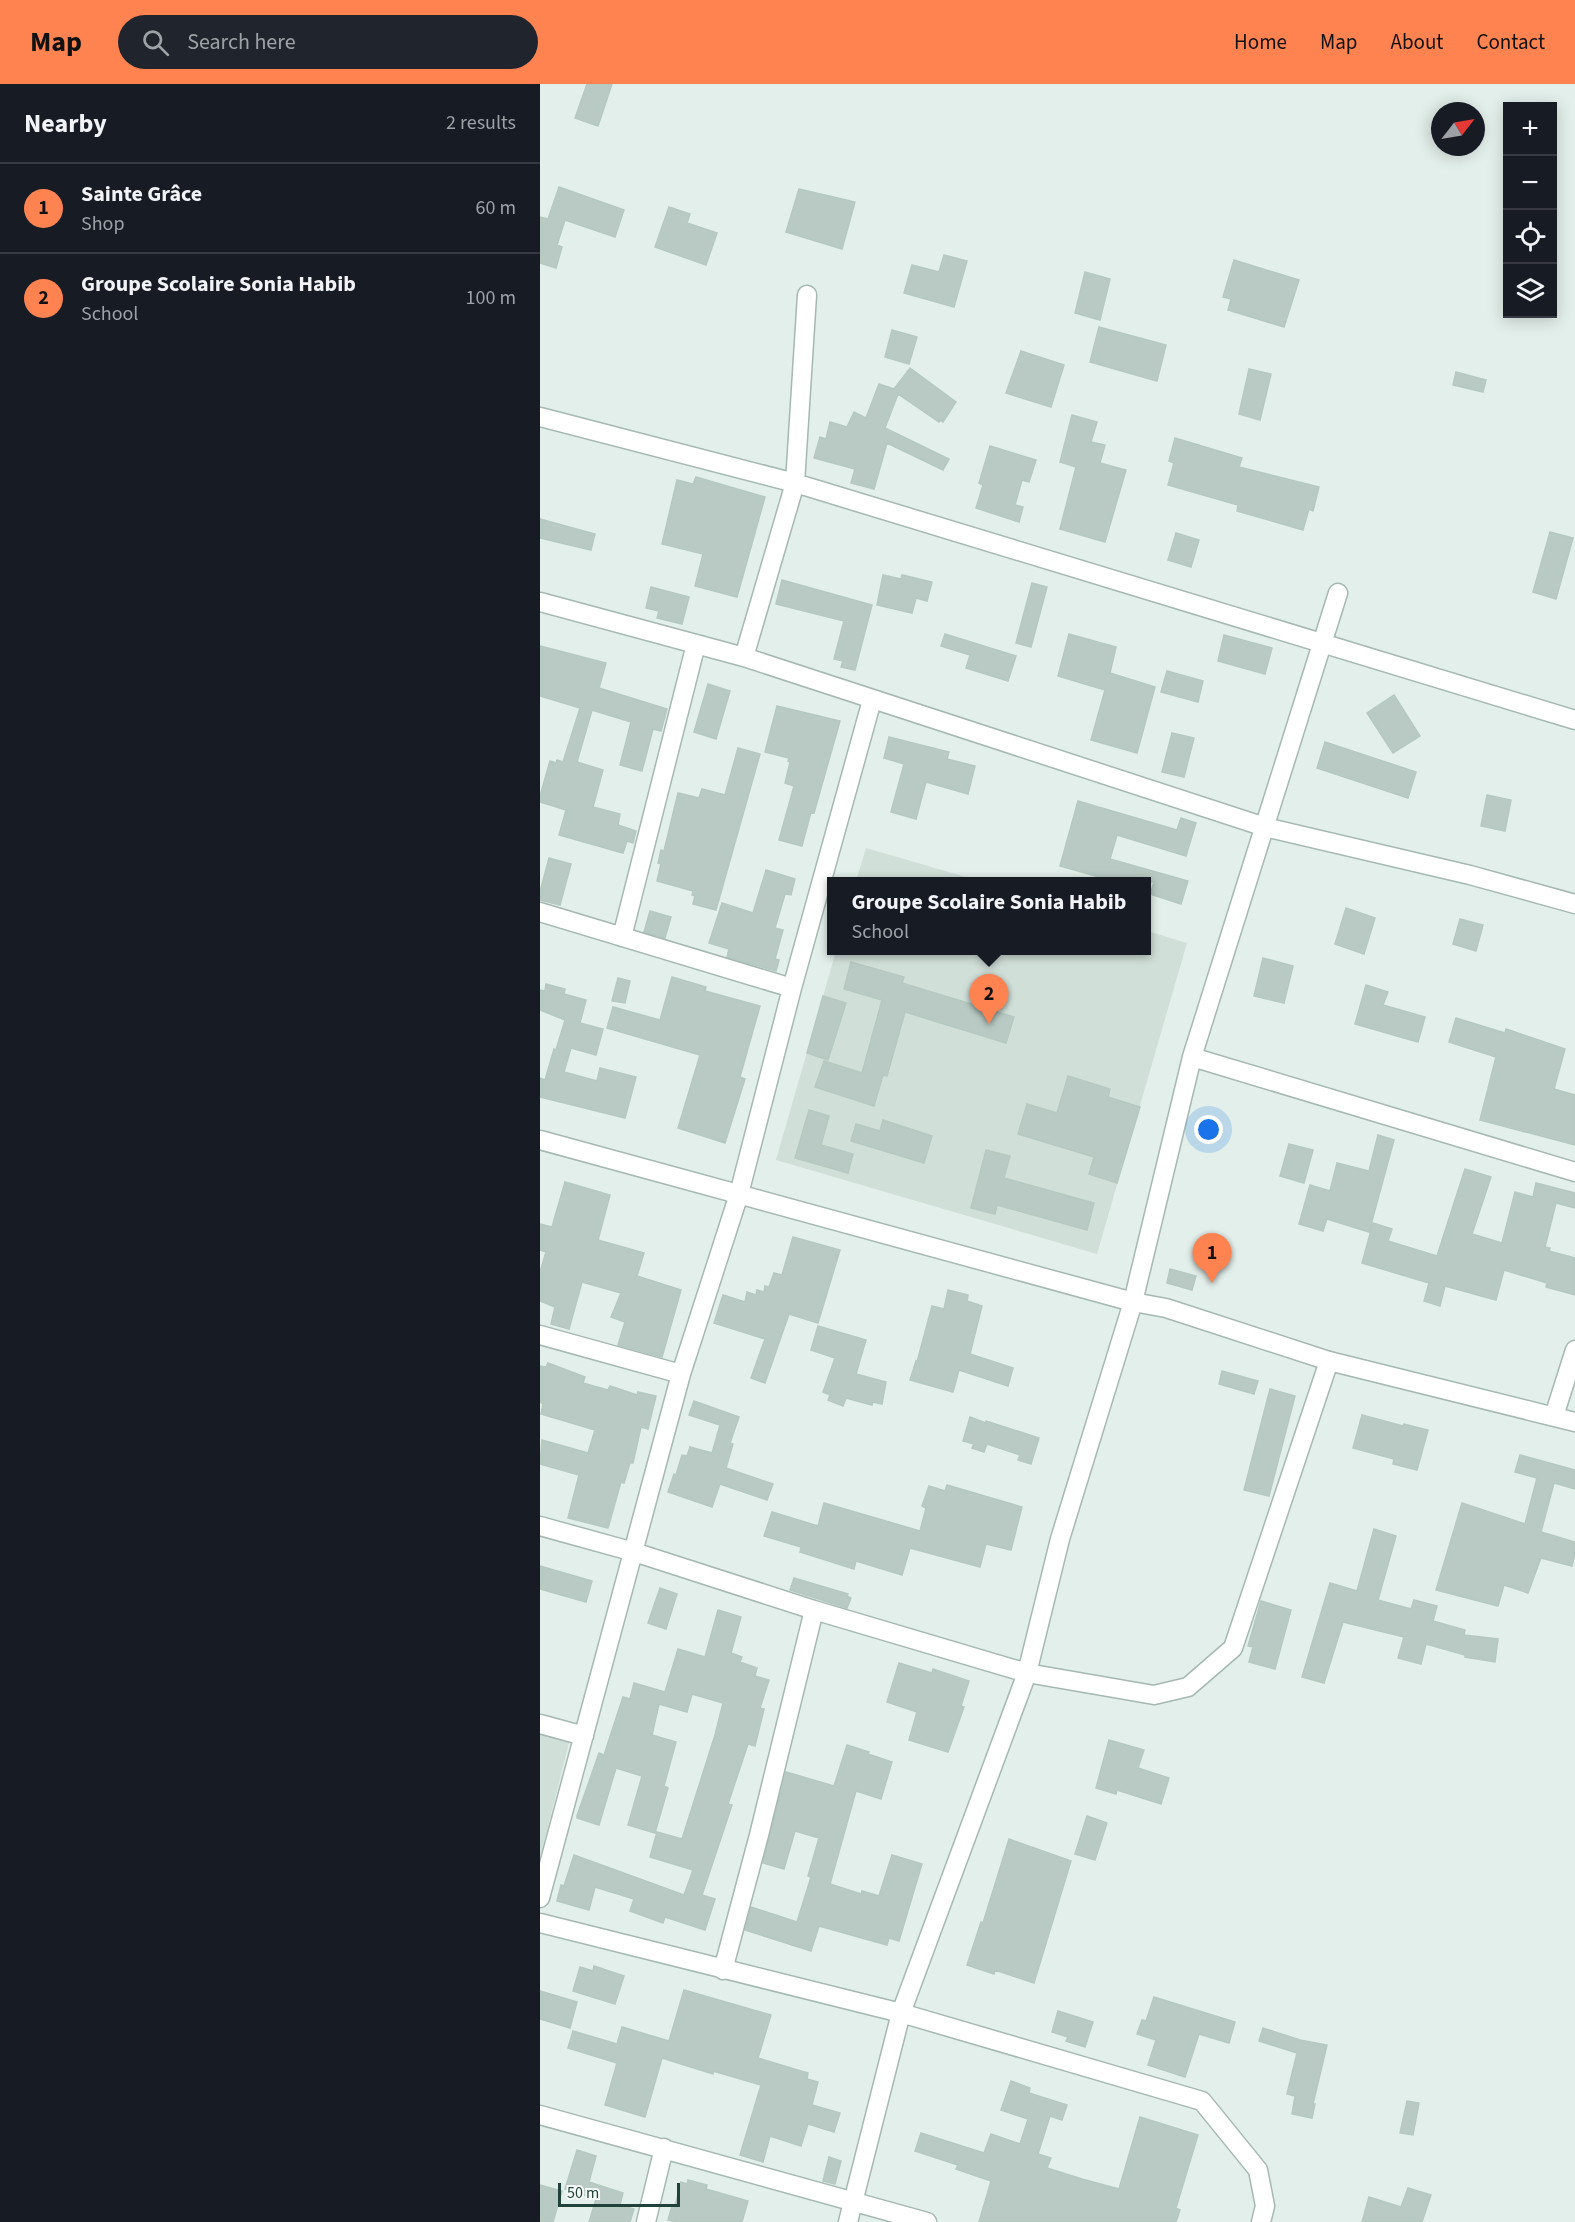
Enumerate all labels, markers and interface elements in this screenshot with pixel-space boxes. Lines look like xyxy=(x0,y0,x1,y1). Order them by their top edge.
search box xyxy=(118,15,538,69)
text: Map xyxy=(30,22,82,62)
icon: search xyxy=(139,26,172,59)
text: Search here xyxy=(187,26,296,58)
text: Home xyxy=(1234,27,1287,57)
text: Map xyxy=(1320,27,1358,57)
text: About xyxy=(1391,27,1443,57)
text: Contact xyxy=(1476,27,1545,57)
north arrow xyxy=(1431,102,1485,156)
map controls xyxy=(1503,102,1557,318)
button: + xyxy=(1503,102,1557,156)
text: Nearby xyxy=(24,105,107,142)
text: 2 results xyxy=(446,109,516,137)
button: − xyxy=(1503,156,1557,210)
text: Sainte Grâce xyxy=(81,178,202,210)
text: 1 xyxy=(38,194,49,222)
text: 60 m xyxy=(476,194,516,222)
text: Shop xyxy=(81,210,125,238)
button: locate xyxy=(1503,210,1557,264)
button: layers xyxy=(1503,264,1557,318)
text: Groupe Scolaire Sonia Habib xyxy=(81,268,356,300)
text: 2 xyxy=(38,284,49,312)
text: 100 m xyxy=(466,284,516,312)
text: School xyxy=(81,300,138,328)
popup xyxy=(827,877,1151,955)
text: Groupe Scolaire Sonia Habib xyxy=(852,886,1126,918)
text: School xyxy=(852,918,909,946)
pin: 2 xyxy=(970,974,1008,1024)
your location xyxy=(1194,1115,1223,1144)
pin: 1 xyxy=(1192,1234,1232,1283)
scale bar xyxy=(558,2180,680,2208)
text: 50 m xyxy=(567,2182,599,2204)

